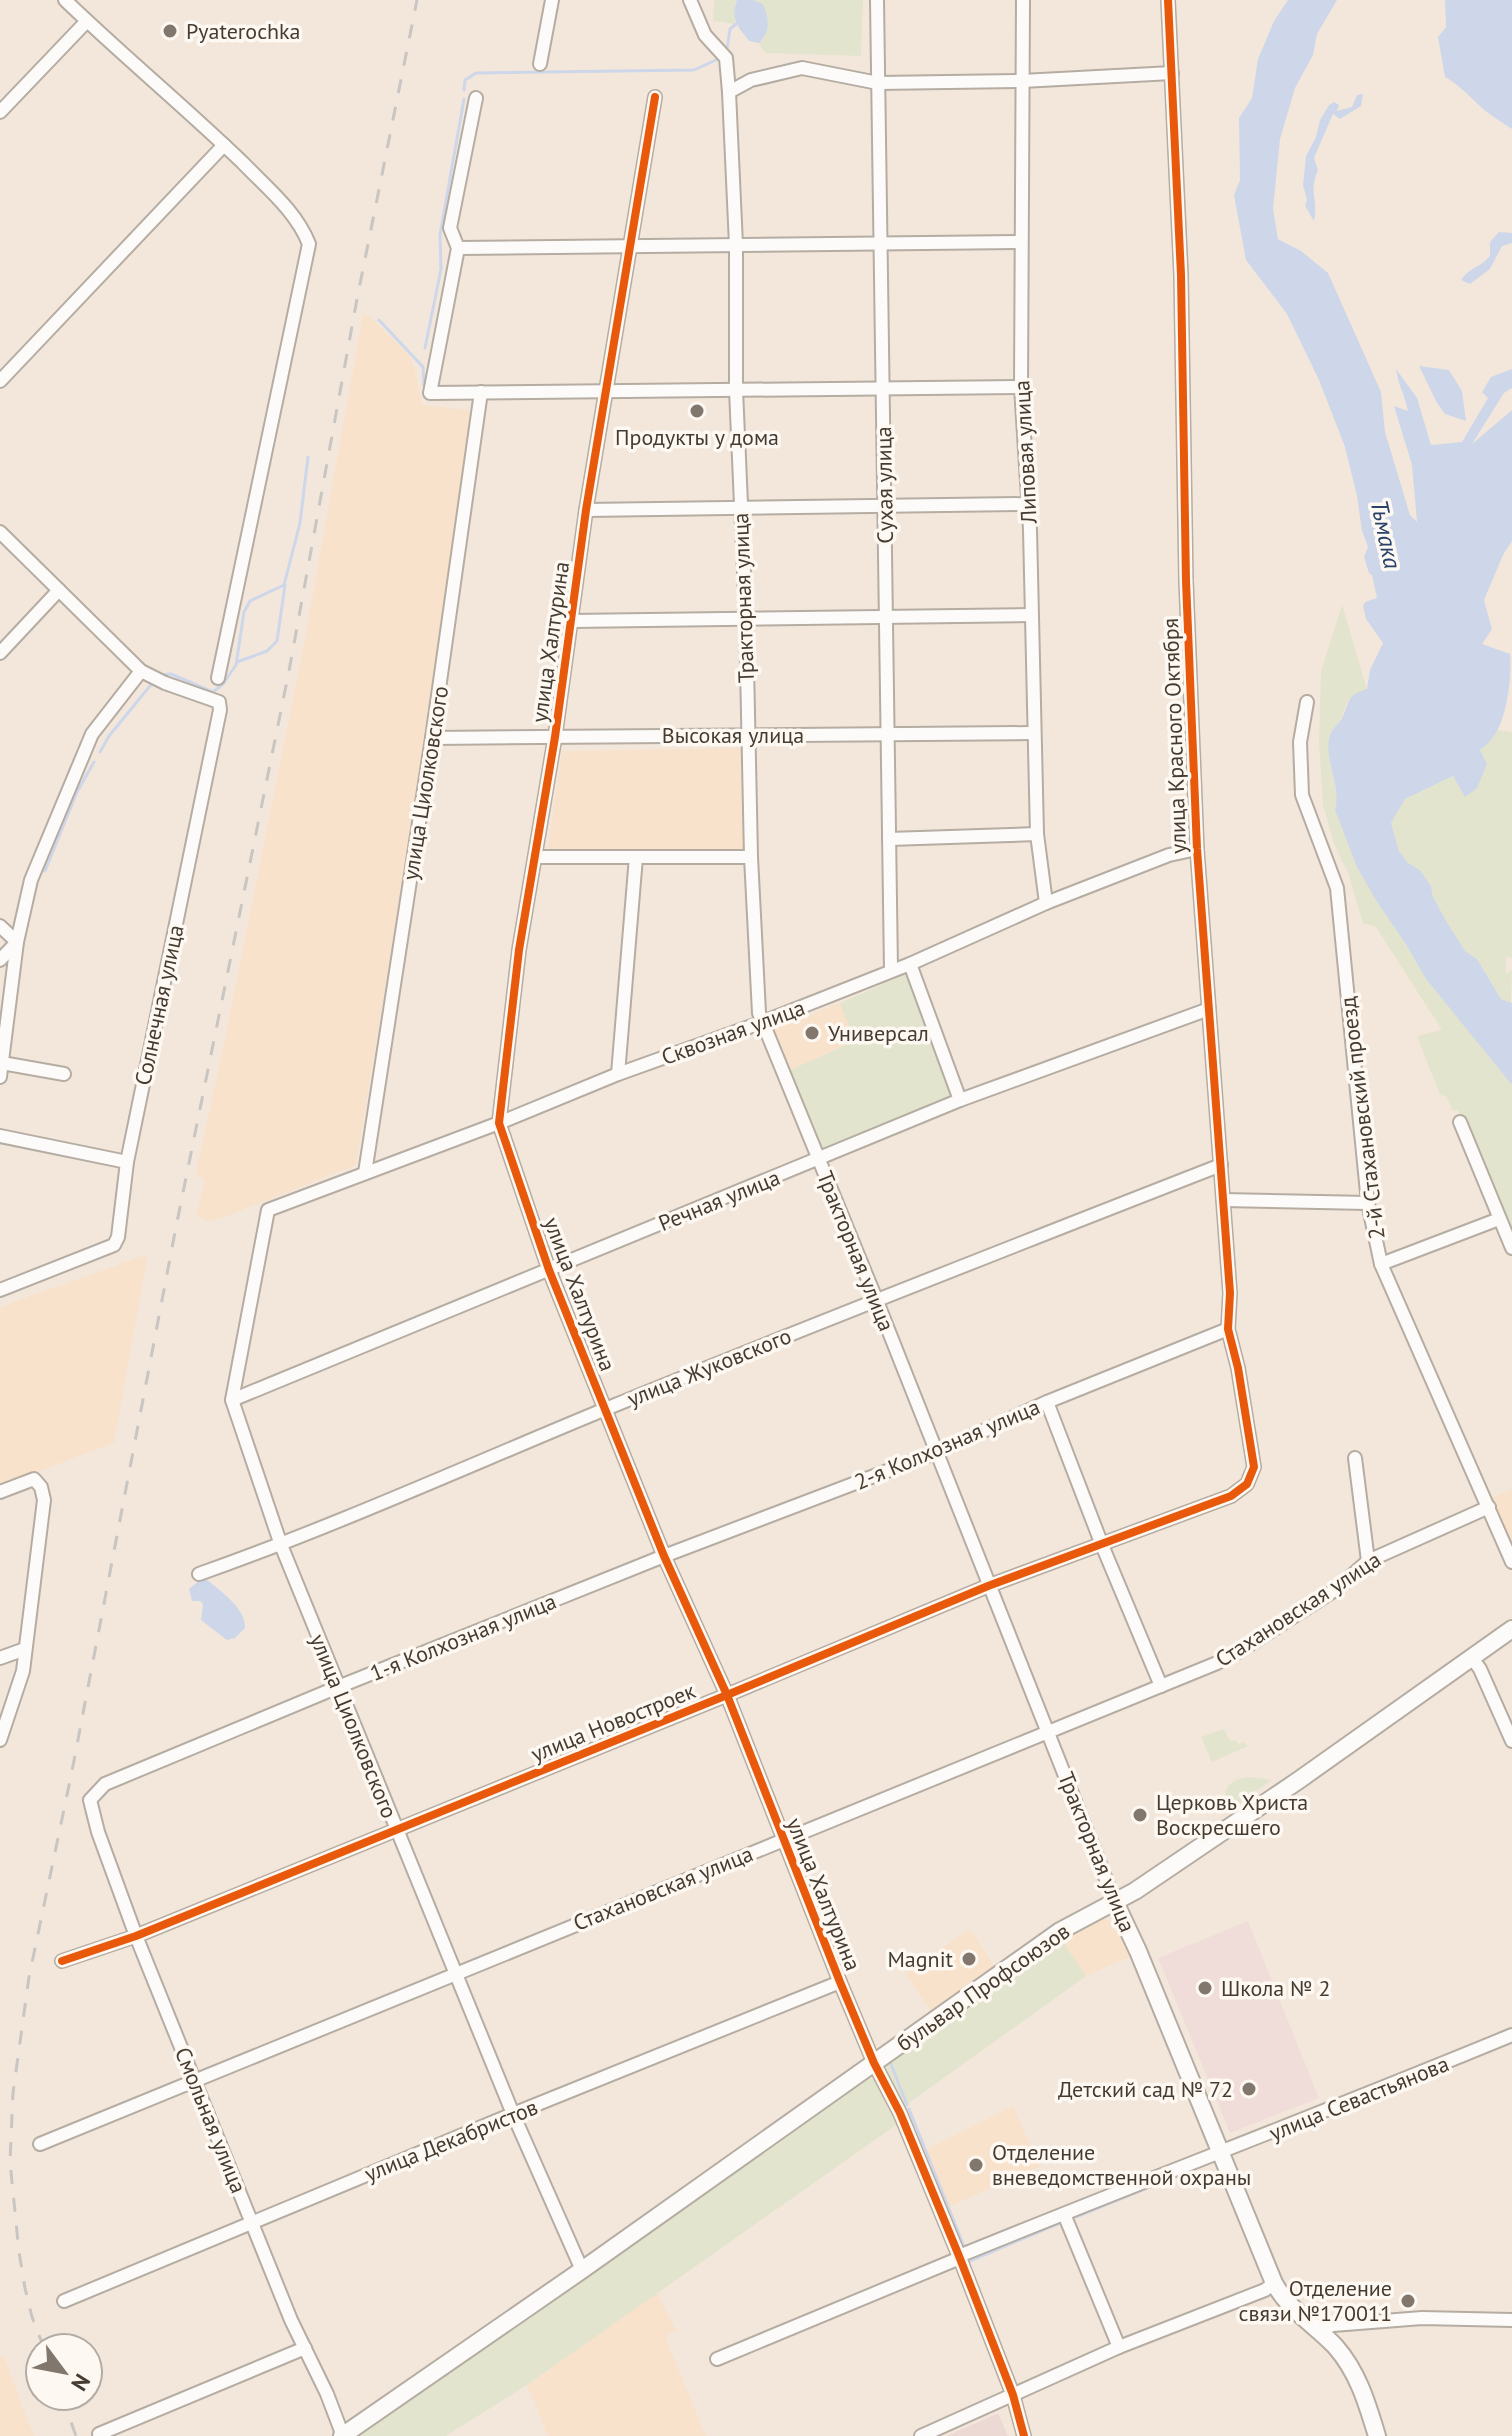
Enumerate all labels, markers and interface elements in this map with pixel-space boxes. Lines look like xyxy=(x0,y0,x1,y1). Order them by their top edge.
place label: Pyaterochka xyxy=(186,17,301,45)
marker: Pyaterochka xyxy=(161,22,179,40)
street label: Липовая улица xyxy=(1007,380,1043,525)
marker: Продукты у дома xyxy=(688,402,706,420)
place label: Продукты у дома xyxy=(615,423,779,451)
street label: Сухая улица xyxy=(869,426,899,544)
water label: Тьмака xyxy=(1364,497,1408,572)
street label: Тракторная улица xyxy=(726,512,760,684)
street label: улица Халтурина xyxy=(525,560,575,724)
street label: улица Красного Октября xyxy=(1156,618,1192,854)
street label: улица Циолковского xyxy=(396,684,454,882)
street label: Высокая улица xyxy=(662,721,804,749)
street label: Солнечная улица xyxy=(128,922,190,1088)
street label: Сквозная улица xyxy=(657,993,809,1071)
street label: 2-й Стахановский проезд xyxy=(1333,995,1391,1241)
place label: Универсал xyxy=(828,1019,929,1047)
marker: Универсал xyxy=(803,1024,821,1042)
street label: Речная улица xyxy=(654,1163,784,1237)
street label: Тракторная улица xyxy=(811,1167,901,1335)
street label: улица Халтурина xyxy=(538,1213,622,1375)
street label: улица Жуковского xyxy=(623,1321,795,1413)
street label: 2-я Колхозная улица xyxy=(850,1392,1044,1496)
street label: Стахановская улица xyxy=(1210,1545,1386,1673)
street label: 1-я Колхозная улица xyxy=(366,1587,560,1687)
street label: улица Циолковского xyxy=(304,1630,404,1822)
street label: улица Новостроек xyxy=(527,1676,700,1768)
street label: Тракторная улица xyxy=(1052,1768,1142,1936)
place label: Церковь Христа Воскресшего xyxy=(1156,1788,1308,1841)
marker: Церковь Христа Воскресшего xyxy=(1131,1806,1149,1824)
street label: улица Халтурина xyxy=(781,1813,867,1975)
street label: Стахановская улица xyxy=(569,1839,757,1937)
street label: бульвар Профсоюзов xyxy=(891,1917,1075,2057)
place label: Magnit xyxy=(887,1945,954,1973)
marker: Magnit xyxy=(960,1950,978,1968)
place label: Школа № 2 xyxy=(1221,1974,1330,2002)
marker: Школа № 2 xyxy=(1196,1979,1214,1997)
street label: Смольная улица xyxy=(169,2043,253,2197)
street label: улица Севастьянова xyxy=(1265,2049,1453,2147)
place label: Детский сад № 72 xyxy=(1058,2075,1233,2103)
marker: Детский сад № 72 xyxy=(1240,2080,1258,2098)
street label: улица Декабристов xyxy=(360,2092,542,2188)
place label: Отделение вневедомственной охраны xyxy=(992,2138,1251,2191)
marker: Отделение вневедомственной охраны xyxy=(967,2156,985,2174)
place label: Отделение связи №170011 xyxy=(1239,2274,1392,2327)
marker: Отделение связи №170011 xyxy=(1399,2292,1417,2310)
north arrow xyxy=(24,2332,104,2412)
text: N xyxy=(65,2369,97,2396)

